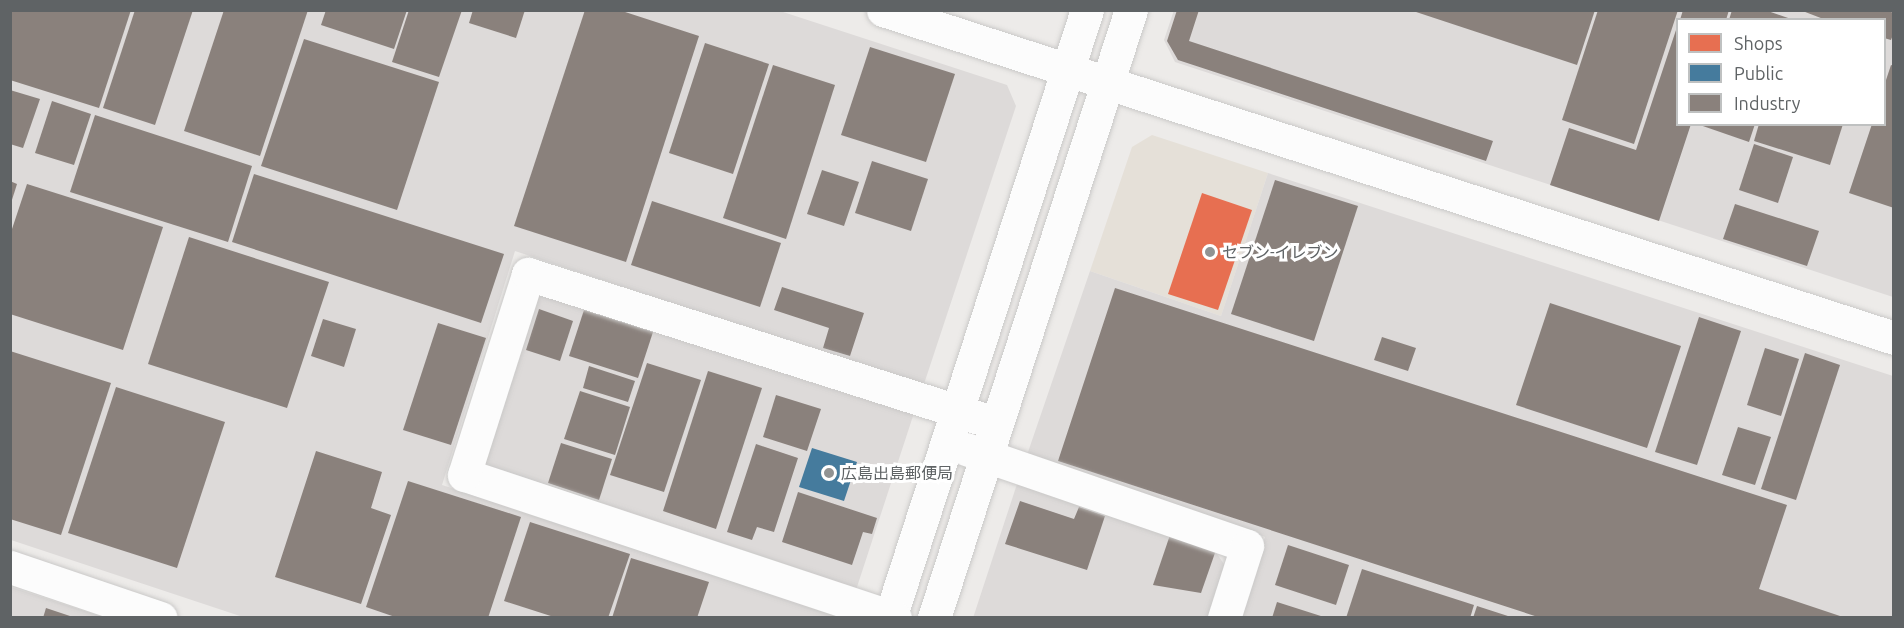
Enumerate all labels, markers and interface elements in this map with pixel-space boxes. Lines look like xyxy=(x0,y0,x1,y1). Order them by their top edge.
legend xyxy=(1676,18,1886,126)
text: Shops xyxy=(1734,33,1783,53)
text: Public xyxy=(1734,63,1783,83)
text: Industry xyxy=(1734,93,1800,113)
place label: セブン-イレブン xyxy=(1222,242,1339,262)
marker: セブン-イレブン xyxy=(1203,245,1217,259)
place label: 広島出島郵便局 xyxy=(841,463,953,483)
marker: 広島出島郵便局 xyxy=(822,466,836,480)

